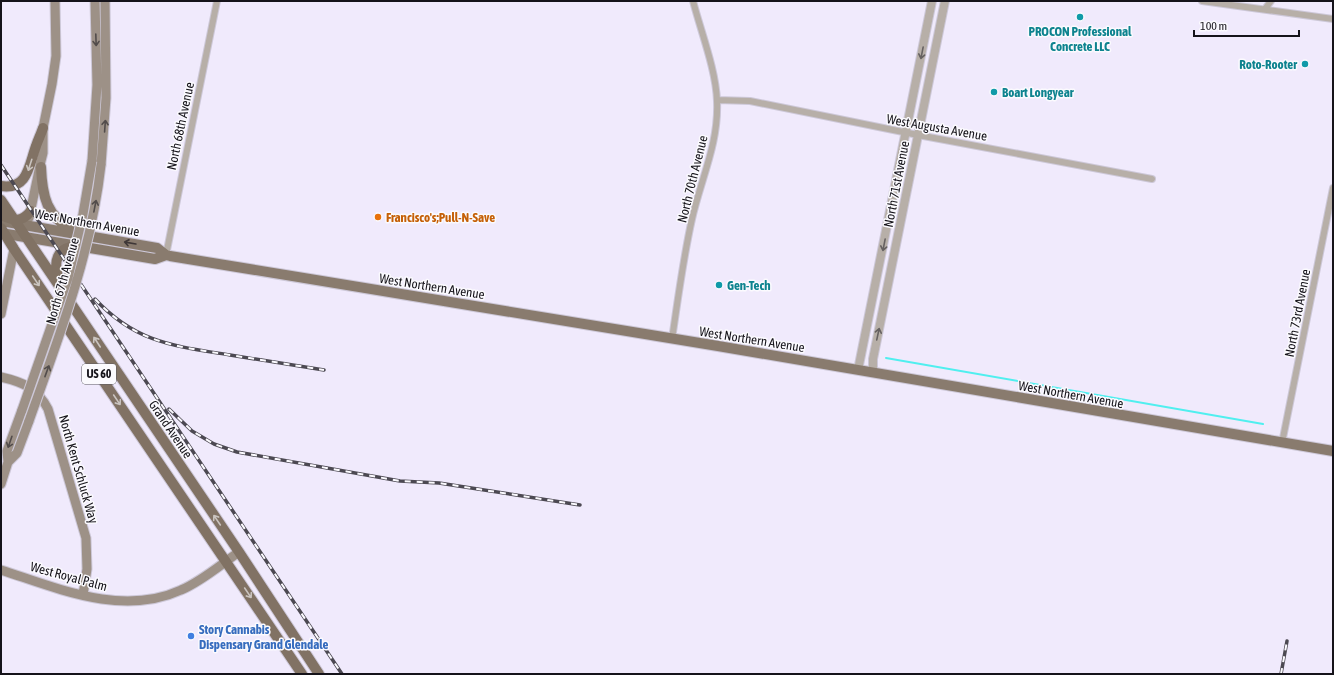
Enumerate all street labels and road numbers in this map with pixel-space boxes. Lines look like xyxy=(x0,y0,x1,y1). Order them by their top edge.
street label: North 68th Avenue xyxy=(164,81,197,171)
street label: West Augusta Avenue xyxy=(886,111,988,144)
street label: North 70th Avenue xyxy=(674,134,711,224)
street label: North 71st Avenue xyxy=(881,140,912,229)
street label: West Northern Avenue xyxy=(33,206,141,239)
street label: North 67th Avenue xyxy=(43,236,82,326)
street label: North 73rd Avenue xyxy=(1282,268,1313,358)
street label: West Northern Avenue xyxy=(378,271,486,302)
street label: West Northern Avenue xyxy=(698,324,806,355)
road number: US 60 xyxy=(82,364,116,384)
street label: West Northern Avenue xyxy=(1017,378,1125,411)
street label: Grand Avenue xyxy=(146,397,196,461)
street label: North Kent Schluck Way xyxy=(56,413,101,526)
street label: West Royal Palm xyxy=(29,559,109,594)

